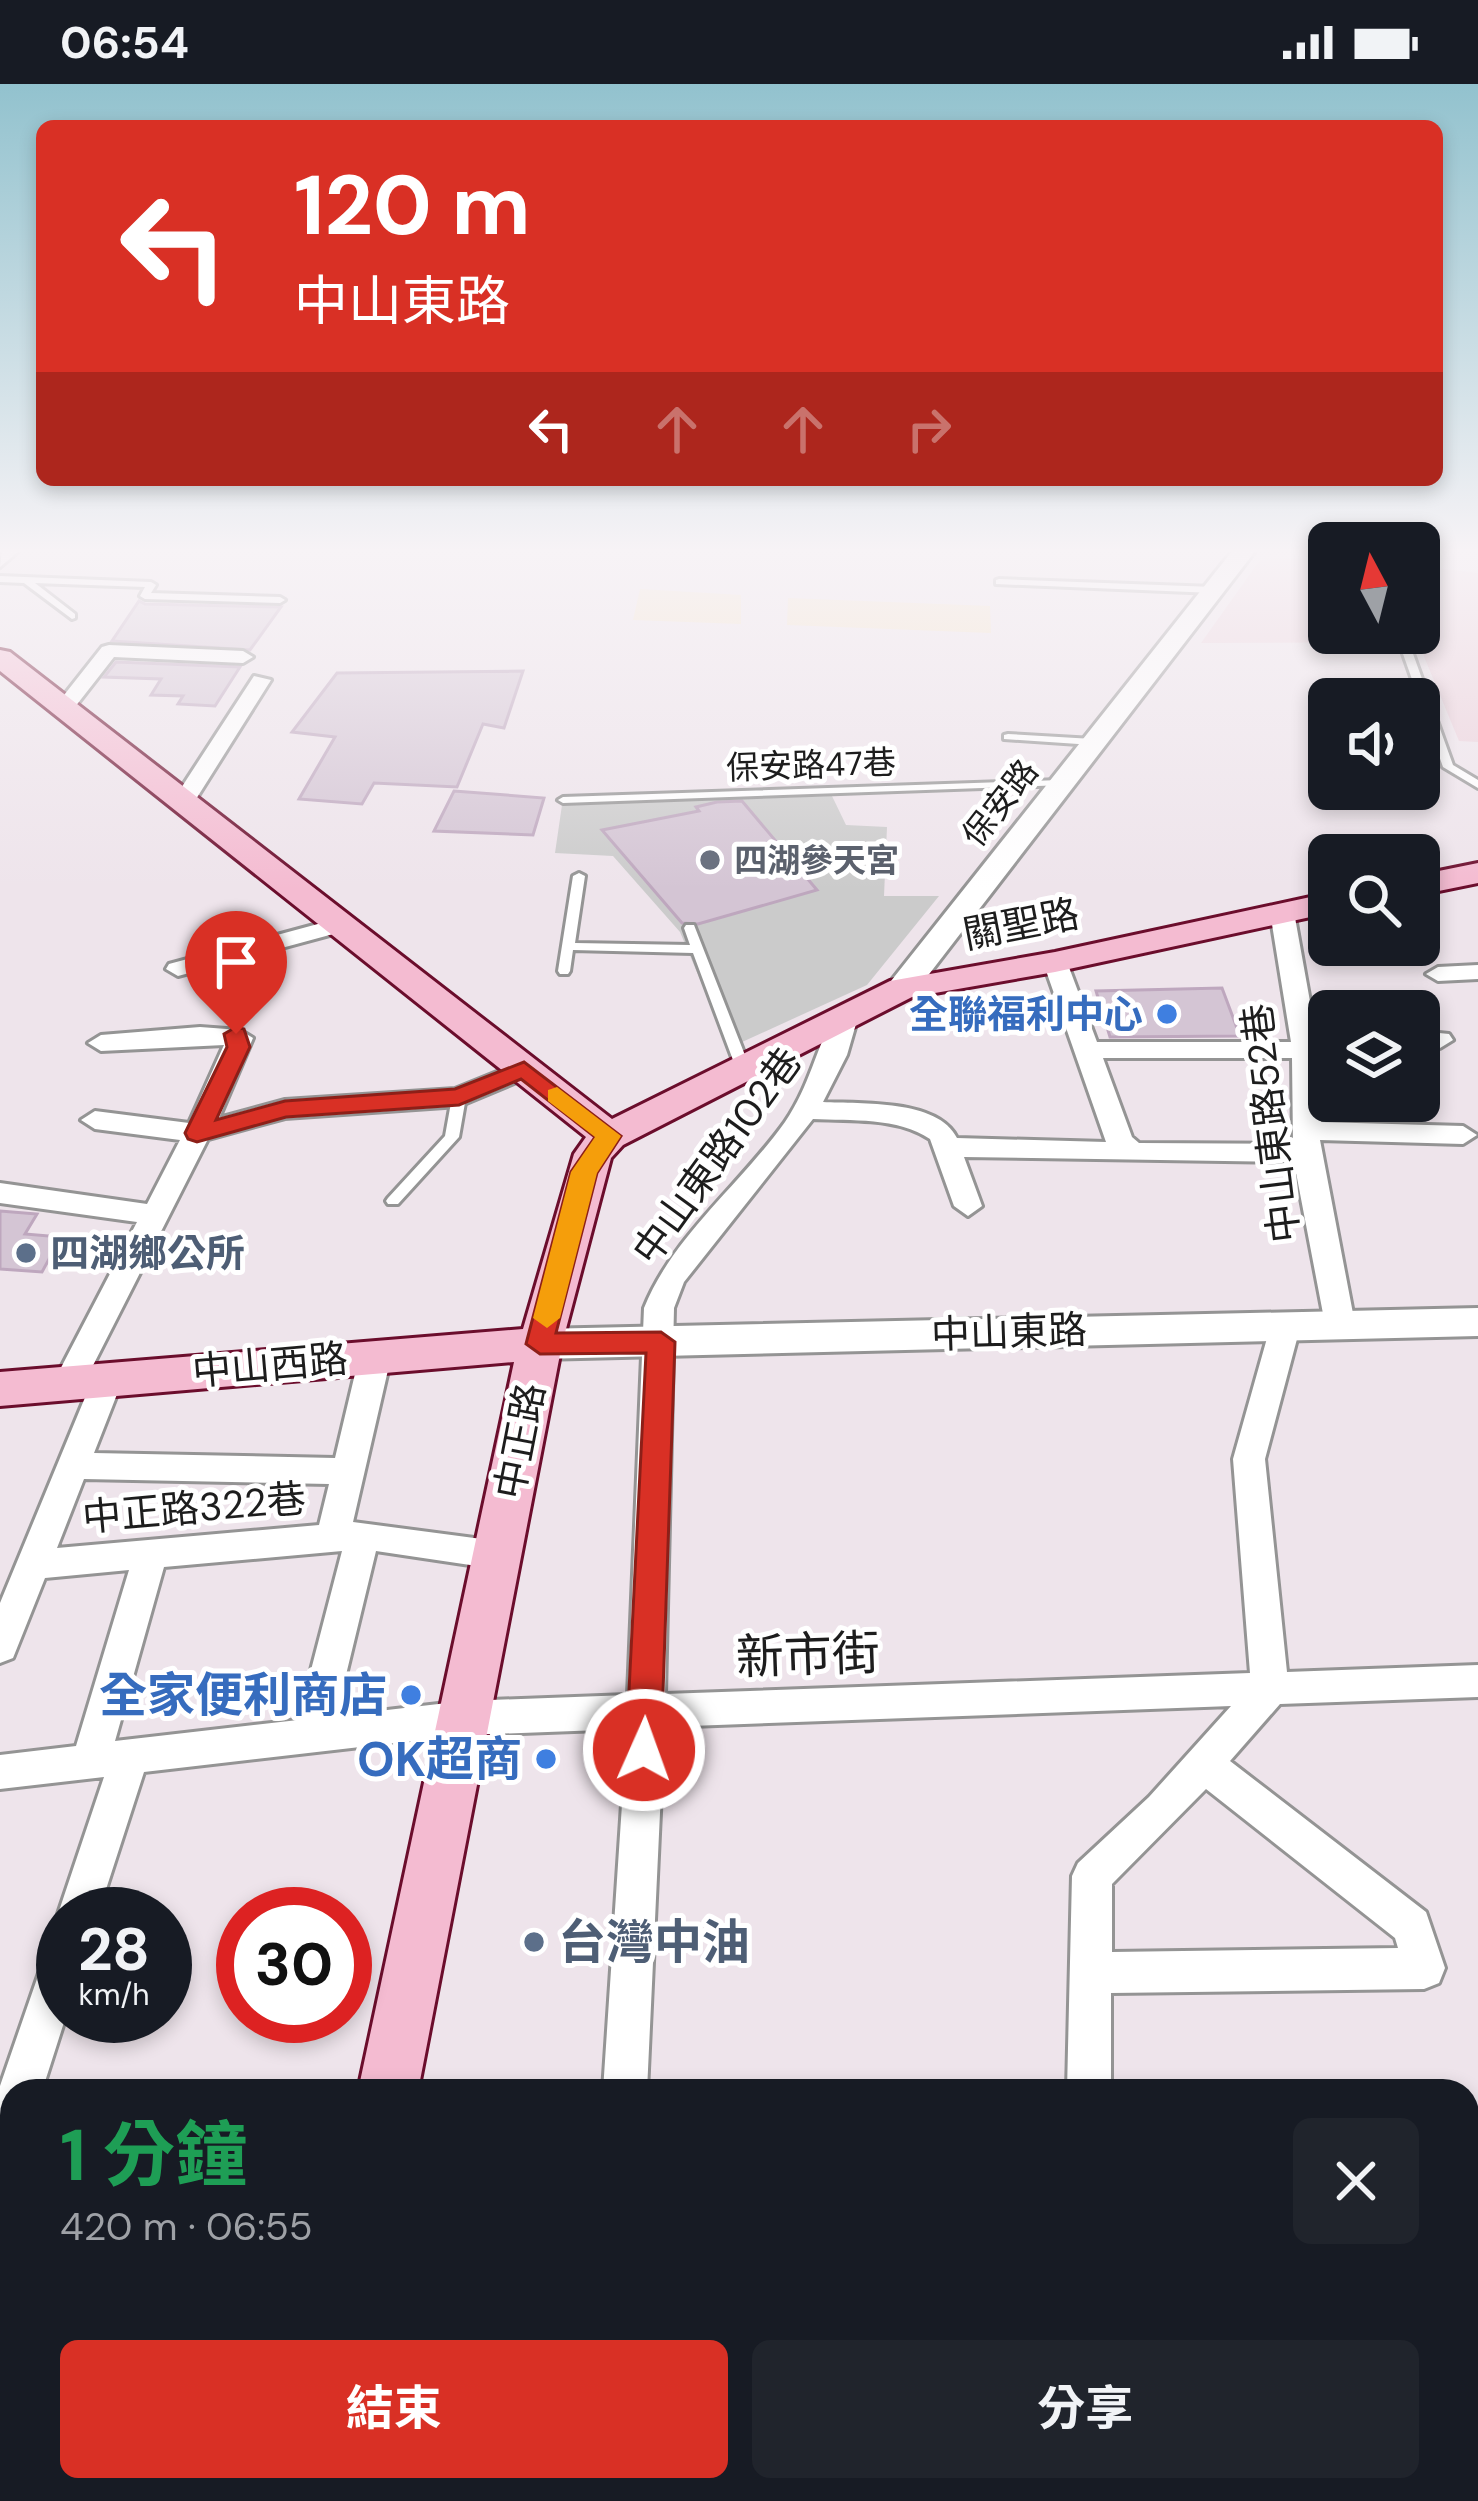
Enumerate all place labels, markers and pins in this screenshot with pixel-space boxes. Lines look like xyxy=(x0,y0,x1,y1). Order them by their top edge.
place label: 四湖參天宮 xyxy=(734,839,899,882)
marker: 四湖參天宮 xyxy=(697,847,723,873)
pin xyxy=(185,911,287,1034)
place label: 全聯福利中心 xyxy=(909,989,1143,1040)
marker: 全聯福利中心 xyxy=(1154,1001,1180,1027)
place label: 四湖鄉公所 xyxy=(50,1228,245,1279)
marker: 四湖鄉公所 xyxy=(13,1240,39,1266)
place label: 全家便利商店 xyxy=(99,1664,387,1727)
marker: 全家便利商店 xyxy=(398,1682,424,1708)
place label: OK超商 xyxy=(357,1728,522,1791)
marker: OK超商 xyxy=(533,1746,559,1772)
place label: 台灣中油 xyxy=(558,1911,750,1974)
marker: 台灣中油 xyxy=(521,1929,547,1955)

